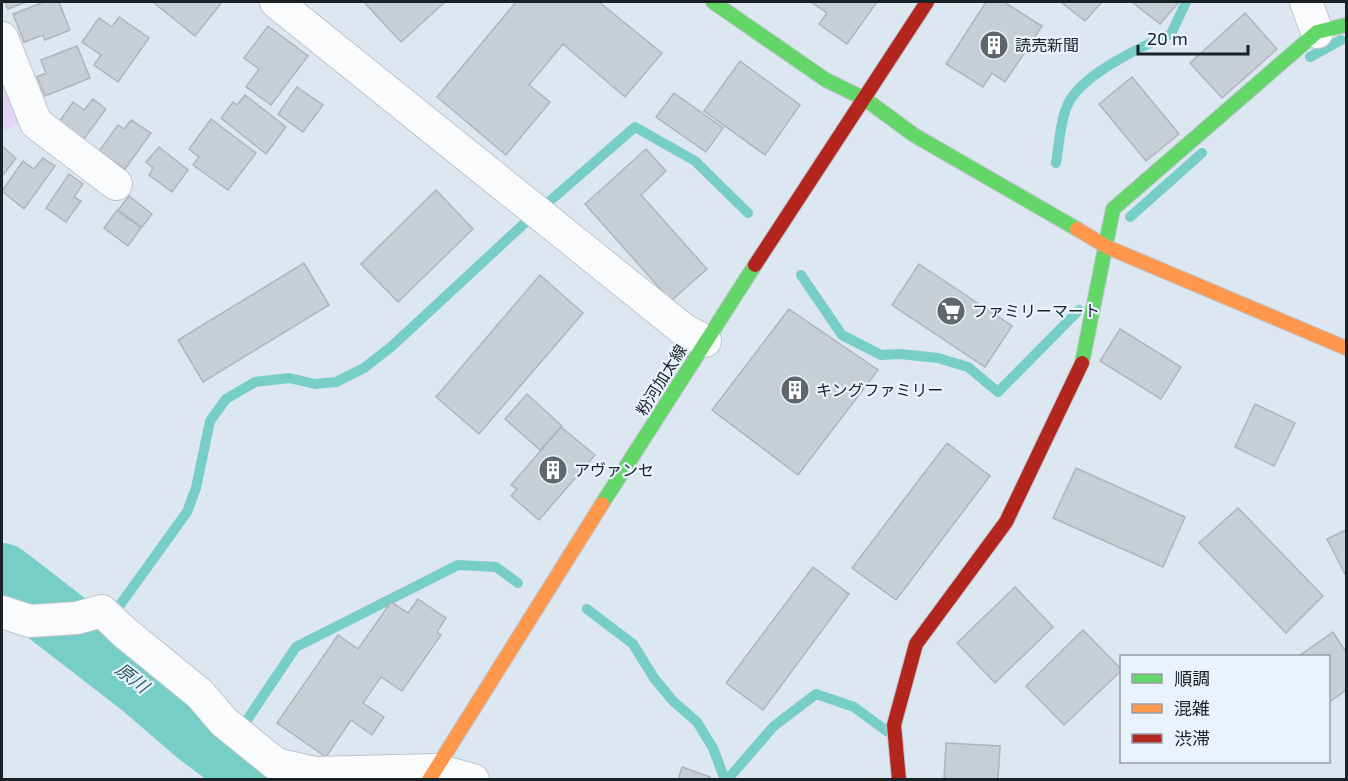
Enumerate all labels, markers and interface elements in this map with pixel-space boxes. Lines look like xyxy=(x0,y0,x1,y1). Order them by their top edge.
scale bar xyxy=(1138,18,1248,56)
text: 20 m xyxy=(1147,27,1188,49)
building icon: 読売新聞 xyxy=(978,29,1010,61)
place label: 読売新聞 xyxy=(1015,35,1079,54)
supermarket icon: ファミリーマート xyxy=(935,295,967,327)
place label: ファミリーマート xyxy=(972,301,1100,320)
street label: 粉河加太線 xyxy=(631,341,690,419)
building icon: キングファミリー xyxy=(779,374,811,406)
place label: キングファミリー xyxy=(816,380,944,399)
building icon: アヴァンセ xyxy=(537,454,569,486)
place label: アヴァンセ xyxy=(574,460,654,479)
legend xyxy=(1120,655,1330,763)
water label: 原川 xyxy=(112,657,155,698)
text: 順調 xyxy=(1174,667,1210,689)
text: 混雑 xyxy=(1174,697,1210,719)
text: 渋滞 xyxy=(1174,727,1210,749)

